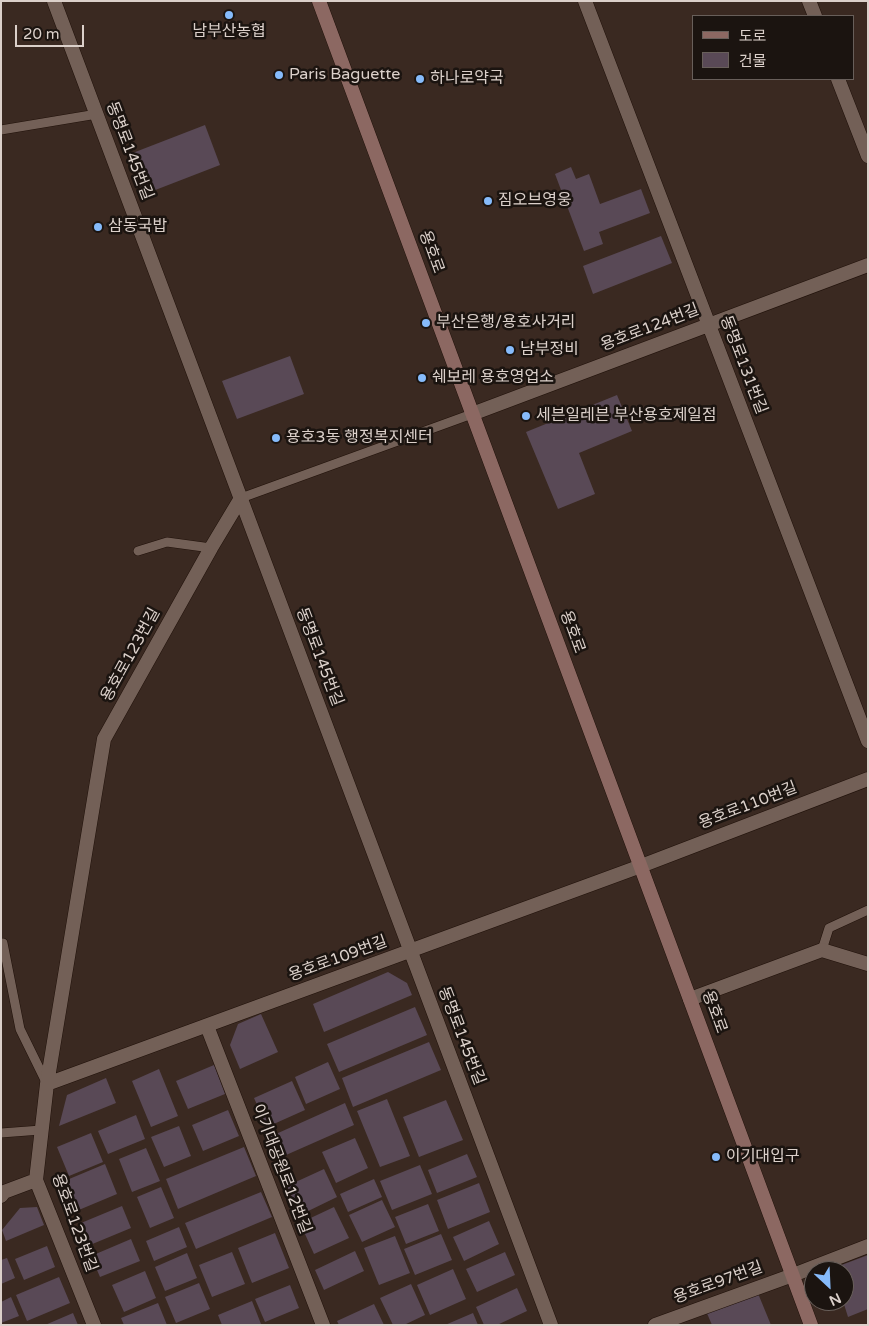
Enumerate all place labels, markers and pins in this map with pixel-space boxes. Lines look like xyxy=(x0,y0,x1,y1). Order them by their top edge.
marker: 남부산농협 xyxy=(223,9,235,21)
place label: 남부산농협 xyxy=(192,22,266,42)
place label: Paris Baguette xyxy=(289,65,400,85)
marker: Paris Baguette xyxy=(273,69,285,81)
place label: 하나로약국 xyxy=(430,69,504,89)
marker: 하나로약국 xyxy=(414,73,426,85)
place label: 짐오브영웅 xyxy=(498,191,572,211)
marker: 짐오브영웅 xyxy=(482,195,494,207)
place label: 삼동국밥 xyxy=(108,217,167,237)
marker: 삼동국밥 xyxy=(92,221,104,233)
place label: 부산은행/용호사거리 xyxy=(436,313,576,333)
marker: 부산은행/용호사거리 xyxy=(420,317,432,329)
place label: 남부정비 xyxy=(520,340,579,360)
marker: 남부정비 xyxy=(504,344,516,356)
place label: 쉐보레 용호영업소 xyxy=(432,368,554,388)
marker: 쉐보레 용호영업소 xyxy=(416,372,428,384)
place label: 세븐일레븐 부산용호제일점 xyxy=(536,406,717,426)
marker: 세븐일레븐 부산용호제일점 xyxy=(520,410,532,422)
place label: 용호3동 행정복지센터 xyxy=(286,428,433,448)
marker: 용호3동 행정복지센터 xyxy=(270,432,282,444)
place label: 이기대입구 xyxy=(726,1147,800,1167)
marker: 이기대입구 xyxy=(710,1151,722,1163)

